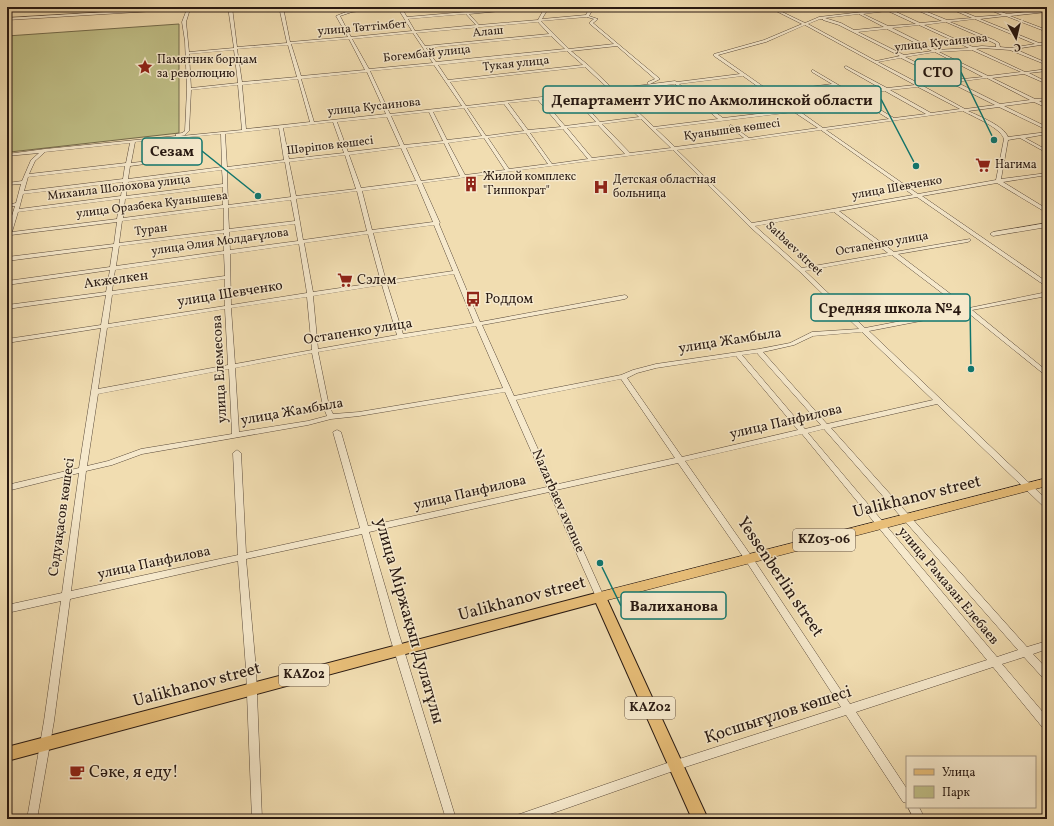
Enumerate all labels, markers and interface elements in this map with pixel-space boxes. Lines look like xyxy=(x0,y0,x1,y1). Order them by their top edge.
street label: улица Тәттімбет xyxy=(317,16,407,40)
north arrow xyxy=(996,18,1036,58)
street label: Алаш xyxy=(472,22,504,42)
street label: улица Кусаинова xyxy=(893,30,989,56)
text: С xyxy=(1013,38,1022,54)
street label: Богембай улица xyxy=(382,41,472,67)
place label: Памятник борцам за революцию xyxy=(157,52,257,82)
street label: Тукая улица xyxy=(482,53,550,75)
place icon: Памятник борцам за революцию xyxy=(136,58,154,76)
callout: СТО xyxy=(915,59,961,86)
text: СТО xyxy=(923,63,953,84)
callout: Департамент УИС по Акмолинской области xyxy=(543,86,881,113)
text: Департамент УИС по Акмолинской области xyxy=(551,91,873,112)
street label: улица Кусаинова xyxy=(326,94,422,120)
street label: Қуанышев көшесі xyxy=(683,115,782,145)
street label: Шәріпов көшесі xyxy=(286,133,375,159)
callout: Сезам xyxy=(142,138,202,165)
text: Сезам xyxy=(150,142,194,163)
supermarket icon: Нагима xyxy=(974,156,992,174)
place label: Нагима xyxy=(995,157,1037,173)
place label: Жилой комплекс "Гиппократ" xyxy=(483,169,576,199)
street label: Михаила Шолохова улица xyxy=(47,171,191,205)
place label: Детская областная больница xyxy=(613,172,716,202)
street label: улица Шевченко xyxy=(851,172,943,204)
building icon: Жилой комплекс "Гиппократ" xyxy=(462,175,480,193)
hospital icon: Детская областная больница xyxy=(592,178,610,196)
street label: улица Оразбека Куанышева xyxy=(75,188,229,222)
street label: Satbaev street xyxy=(762,218,826,280)
street label: Туран xyxy=(134,220,168,240)
street label: улица Әлия Молдағұлова xyxy=(150,224,290,260)
street label: Остапенко улица xyxy=(834,228,930,260)
street label: Акжелкен xyxy=(83,266,150,294)
supermarket icon: Сэлем xyxy=(336,271,354,289)
place label: Сэлем xyxy=(357,271,397,290)
street label: улица Шевченко xyxy=(176,276,284,312)
bus stop icon: Роддом xyxy=(464,290,482,308)
place label: Роддом xyxy=(485,290,533,309)
callout: Средняя школа №4 xyxy=(811,294,970,321)
text: Средняя школа №4 xyxy=(818,299,962,320)
street label: улица Елемесова xyxy=(208,314,232,424)
street label: Остапенко улица xyxy=(302,314,414,350)
street label: улица Жамбыла xyxy=(677,323,783,359)
street label: улица Жамбыла xyxy=(239,394,345,430)
street label: улица Панфилова xyxy=(728,400,844,444)
street label: Nazarbaev avenue xyxy=(527,446,589,556)
street label: Сәдуақасов көшесі xyxy=(44,456,80,578)
street label: Ualikhanov street xyxy=(850,470,984,524)
street label: улица Панфилова xyxy=(412,471,528,515)
street label: Yessenberlin street xyxy=(731,512,829,642)
street label: улица Міржақып Дулатұлы xyxy=(369,515,449,727)
street label: улица Рамазан Елебаев xyxy=(893,523,1003,649)
road number: KZ03-06 xyxy=(793,529,855,551)
street label: улица Панфилова xyxy=(96,542,212,584)
street label: Ualikhanov street xyxy=(456,571,588,627)
callout: Валиханова xyxy=(621,592,726,619)
text: Валиханова xyxy=(630,597,718,618)
street label: Ualikhanov street xyxy=(131,657,263,713)
road number: KАZ02 xyxy=(279,664,329,686)
street label: Қосшығұлов көшесі xyxy=(702,680,854,750)
road number: KАZ02 xyxy=(625,697,675,719)
legend xyxy=(906,756,1036,808)
place label: Сәке, я еду! xyxy=(89,761,179,784)
cafe icon: Сәке, я еду! xyxy=(68,763,86,781)
text: Улица xyxy=(942,765,975,781)
text: Парк xyxy=(942,785,970,801)

